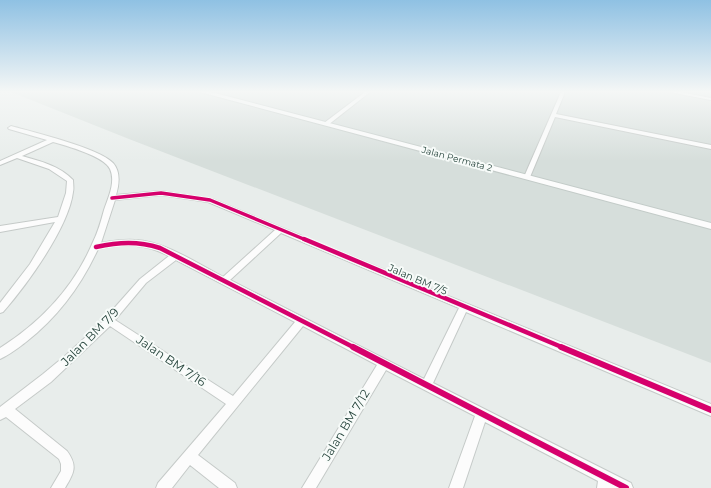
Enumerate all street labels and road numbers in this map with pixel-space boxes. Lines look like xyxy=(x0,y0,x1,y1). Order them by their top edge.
street label: Jalan Permata 2 xyxy=(420,144,494,173)
street label: Jalan BM 7/5 xyxy=(385,261,450,298)
street label: Jalan BM 7/9 xyxy=(57,304,122,370)
street label: Jalan BM 7/16 xyxy=(133,331,209,389)
street label: Jalan BM 7/12 xyxy=(318,386,373,464)

